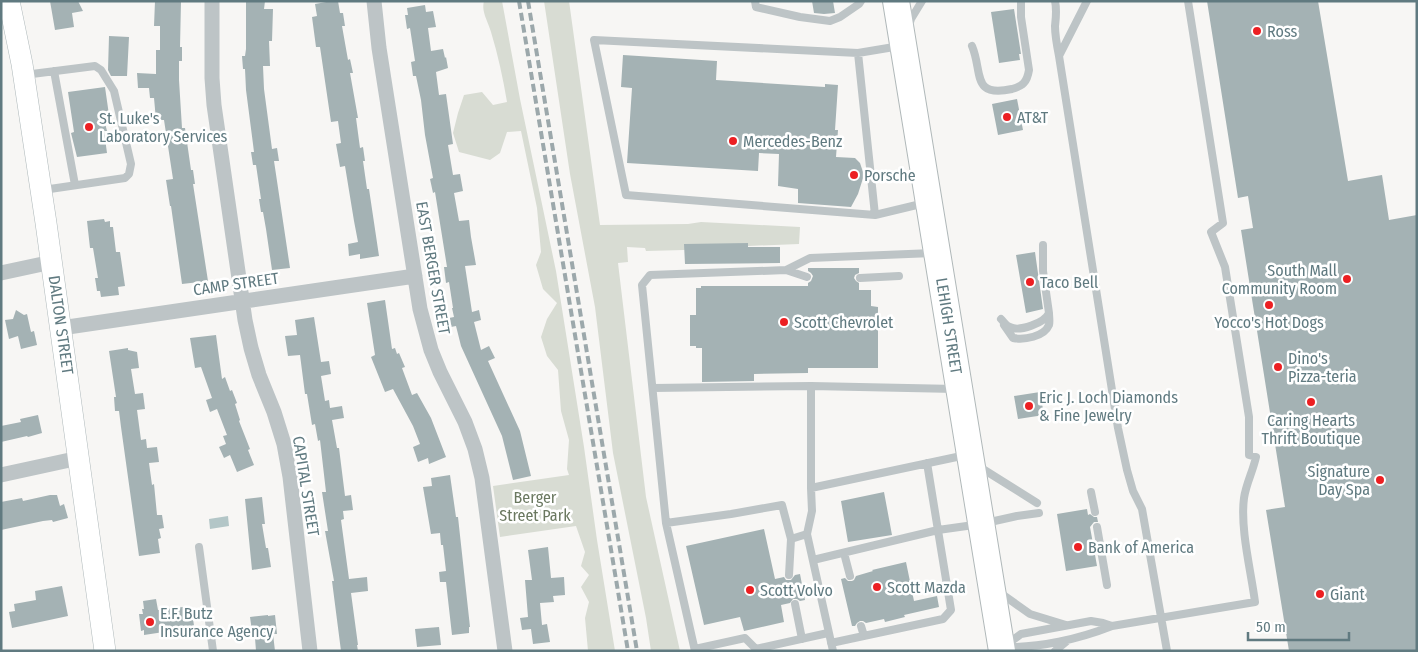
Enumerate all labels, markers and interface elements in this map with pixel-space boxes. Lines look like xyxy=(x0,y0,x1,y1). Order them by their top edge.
place label: Ross xyxy=(1267,22,1298,41)
marker: Ross xyxy=(1251,25,1263,37)
place label: AT&T xyxy=(1017,108,1049,127)
place label: St. Luke's Laboratory Services xyxy=(99,109,228,146)
marker: AT&T xyxy=(1001,111,1013,123)
marker: St. Luke's Laboratory Services xyxy=(83,121,95,133)
place label: Mercedes-Benz xyxy=(743,132,842,151)
marker: Mercedes-Benz xyxy=(727,135,739,147)
place label: Porsche xyxy=(864,166,916,185)
marker: Porsche xyxy=(848,169,860,181)
street label: EAST BERGER STREET xyxy=(412,200,454,337)
place label: South Mall Community Room xyxy=(1222,261,1337,298)
street label: CAMP STREET xyxy=(192,269,281,299)
place label: Taco Bell xyxy=(1040,273,1098,292)
marker: South Mall Community Room xyxy=(1341,273,1353,285)
street label: DALTON STREET xyxy=(45,274,77,376)
street label: LEHIGH STREET xyxy=(932,276,966,376)
marker: Taco Bell xyxy=(1024,276,1036,288)
marker: Yocco's Hot Dogs xyxy=(1263,299,1275,311)
place label: Scott Chevrolet xyxy=(794,313,894,332)
place label: Yocco's Hot Dogs xyxy=(1214,313,1324,332)
marker: Scott Chevrolet xyxy=(778,316,790,328)
place label: Dino's Pizza-teria xyxy=(1288,349,1357,386)
marker: Dino's Pizza-teria xyxy=(1272,361,1284,373)
place label: Eric J. Loch Diamonds & Fine Jewelry xyxy=(1039,388,1178,425)
marker: Caring Hearts Thrift Boutique xyxy=(1305,396,1317,408)
marker: Eric J. Loch Diamonds & Fine Jewelry xyxy=(1023,400,1035,412)
place label: Caring Hearts Thrift Boutique xyxy=(1262,411,1361,448)
street label: CAPITAL STREET xyxy=(289,435,323,538)
place label: Signature Day Spa xyxy=(1308,462,1370,499)
marker: Signature Day Spa xyxy=(1374,474,1386,486)
park label: Berger Street Park xyxy=(499,488,571,525)
place label: Bank of America xyxy=(1088,538,1194,557)
marker: Bank of America xyxy=(1072,541,1084,553)
place label: Scott Mazda xyxy=(887,578,966,597)
place label: Scott Volvo xyxy=(760,581,833,600)
marker: Scott Mazda xyxy=(871,581,883,593)
marker: Scott Volvo xyxy=(744,584,756,596)
place label: Giant xyxy=(1330,585,1365,604)
marker: Giant xyxy=(1314,588,1326,600)
place label: E.F. Butz Insurance Agency xyxy=(160,604,274,641)
scale bar xyxy=(1248,610,1349,642)
marker: E.F. Butz Insurance Agency xyxy=(144,616,156,628)
text: 50 m xyxy=(1256,618,1286,636)

